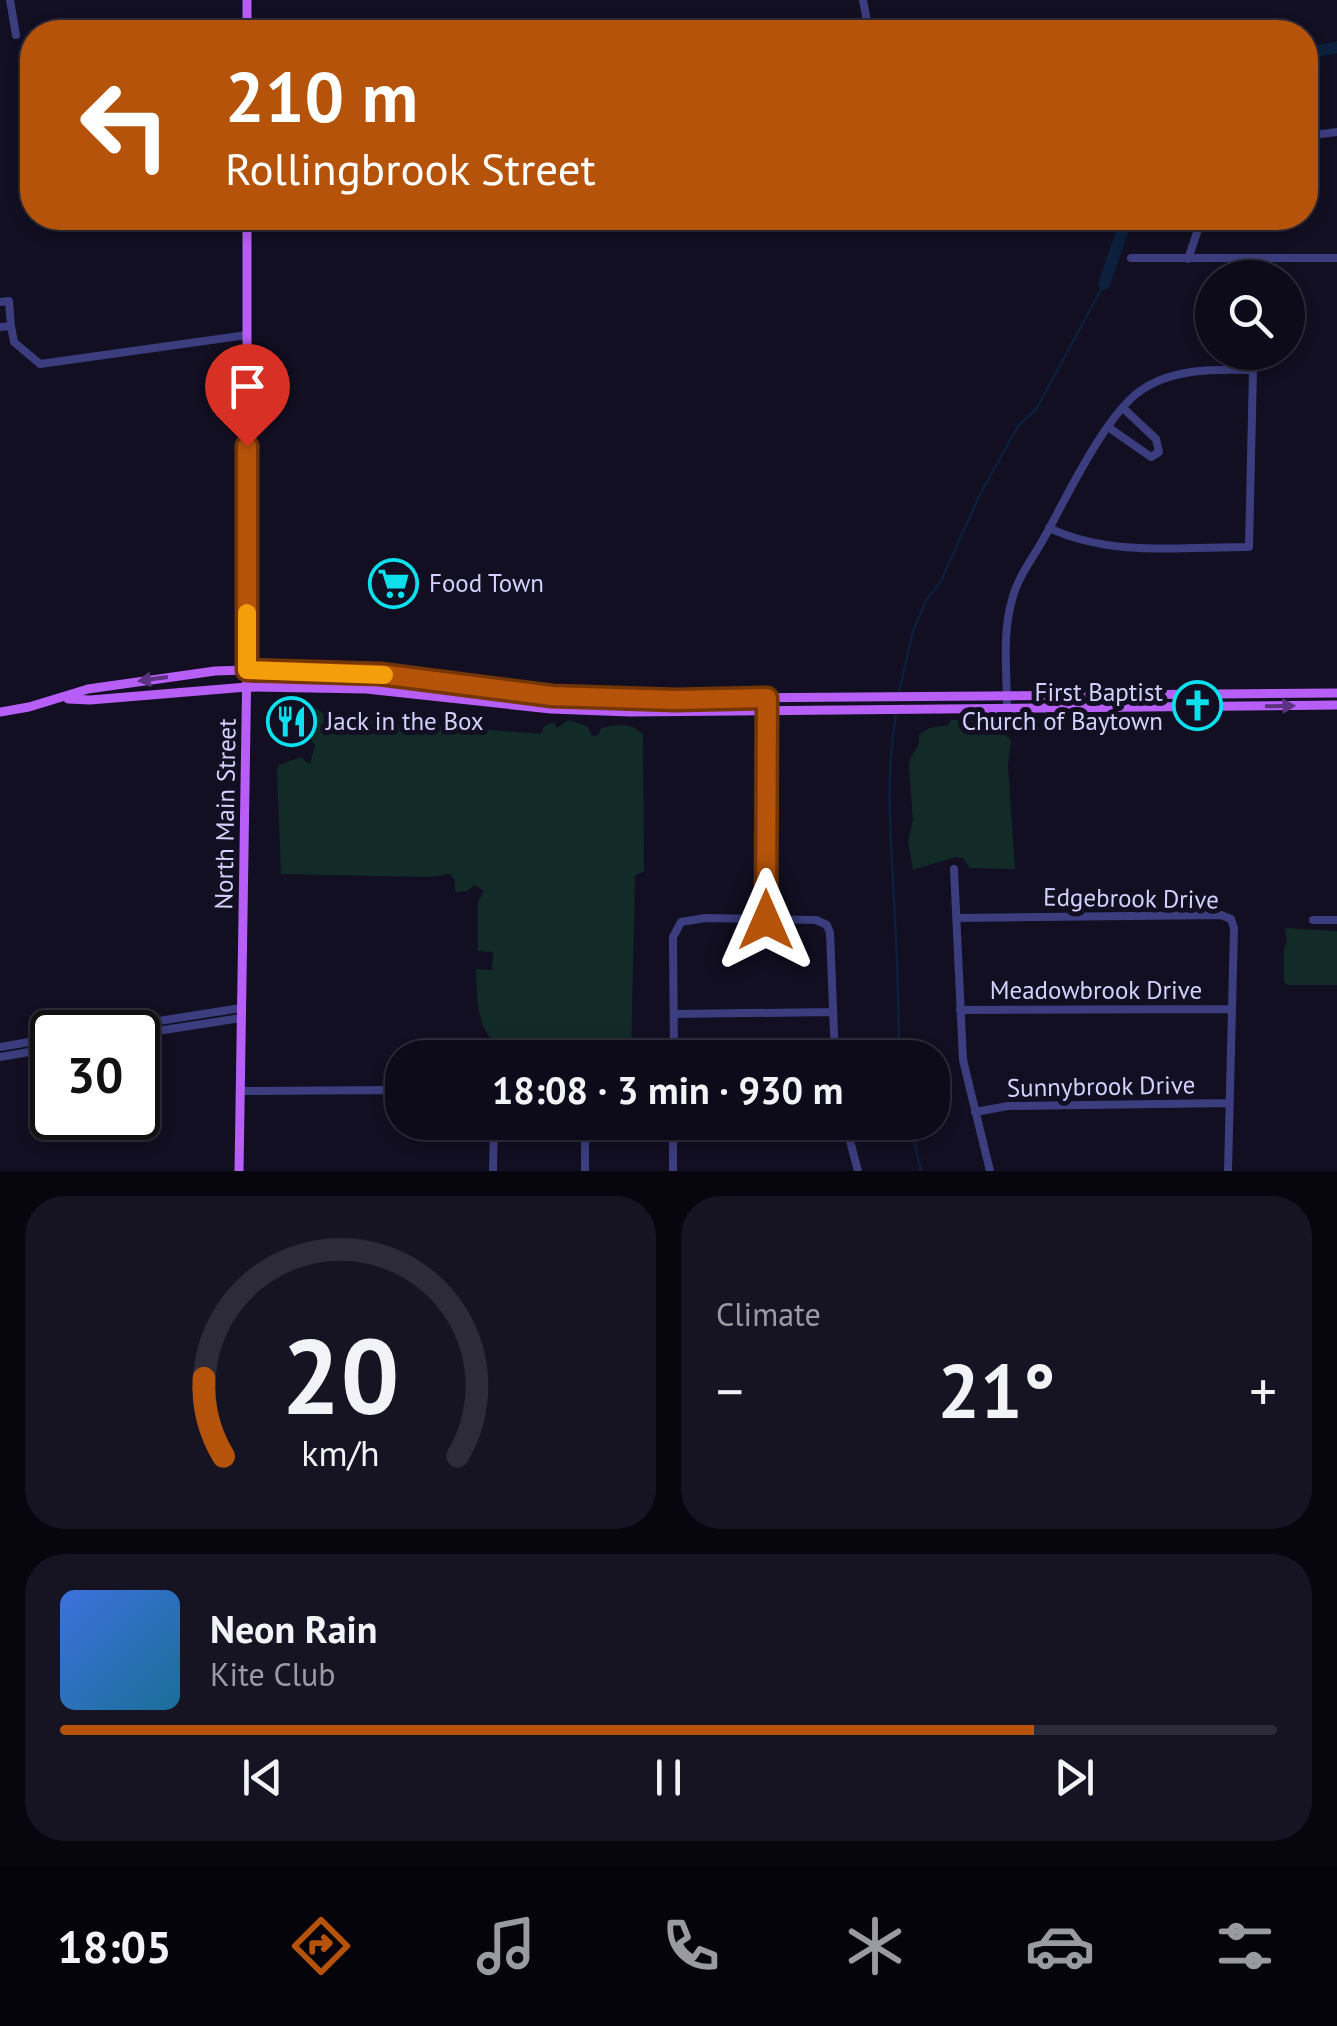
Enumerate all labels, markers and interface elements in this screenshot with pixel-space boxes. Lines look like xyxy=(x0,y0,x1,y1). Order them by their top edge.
text: 210 m xyxy=(225,51,418,141)
icon: left xyxy=(60,60,190,190)
text: Rollingbrook Street xyxy=(225,139,596,197)
map controls xyxy=(1195,260,1305,370)
button: search xyxy=(1195,260,1305,370)
pin xyxy=(205,344,290,447)
icon: arrive xyxy=(220,359,275,414)
supermarket icon: Food Town xyxy=(368,557,420,609)
place label: Food Town xyxy=(429,567,544,599)
one-way arrow xyxy=(136,672,168,688)
place label: First Baptist Church of Baytown xyxy=(962,676,1164,737)
church icon: First Baptist Church of Baytown xyxy=(1172,680,1224,732)
restaurant icon: Jack in the Box xyxy=(265,695,317,747)
one-way arrow xyxy=(1264,698,1296,714)
place label: Jack in the Box xyxy=(325,705,484,737)
street label: North Main Street xyxy=(207,718,243,910)
position arrow xyxy=(714,868,818,972)
street label: Edgebrook Drive xyxy=(1043,880,1219,916)
street label: Meadowbrook Drive xyxy=(990,974,1202,1006)
speed limit sign: 30 xyxy=(30,1010,160,1140)
text: 18:08 · 3 min · 930 m xyxy=(492,1065,843,1114)
street label: Sunnybrook Drive xyxy=(1006,1068,1196,1104)
text: Climate xyxy=(716,1293,821,1335)
text: 20 xyxy=(282,1308,399,1443)
text: 21° xyxy=(938,1342,1055,1439)
text: − xyxy=(716,1355,744,1426)
text: + xyxy=(1249,1355,1277,1426)
text: km/h xyxy=(301,1430,380,1476)
text: Neon Rain xyxy=(210,1604,377,1653)
text: Kite Club xyxy=(210,1653,336,1695)
icon: previous xyxy=(235,1750,290,1805)
icon: pause xyxy=(641,1750,696,1805)
icon: next xyxy=(1047,1750,1102,1805)
icon: directions xyxy=(286,1911,356,1981)
icon: music xyxy=(471,1911,541,1981)
icon: phone xyxy=(656,1911,726,1981)
icon: climate xyxy=(840,1911,910,1981)
icon: car xyxy=(1025,1911,1095,1981)
icon: filters xyxy=(1210,1911,1280,1981)
text: 18:05 xyxy=(57,1917,172,1975)

